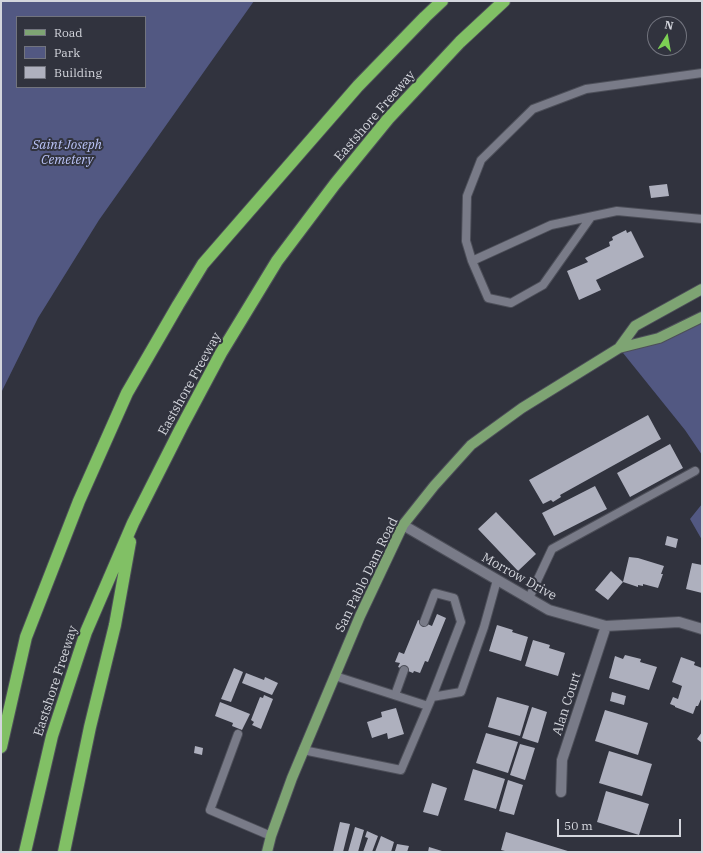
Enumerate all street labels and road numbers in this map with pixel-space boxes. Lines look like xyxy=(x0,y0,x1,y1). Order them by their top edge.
street label: Eastshore Freeway xyxy=(331,67,419,165)
street label: Eastshore Freeway xyxy=(155,330,225,438)
street label: San Pablo Dam Road xyxy=(332,515,402,635)
street label: Morrow Drive xyxy=(479,550,559,604)
street label: Eastshore Freeway xyxy=(31,624,81,738)
street label: Alan Court xyxy=(549,671,585,737)

